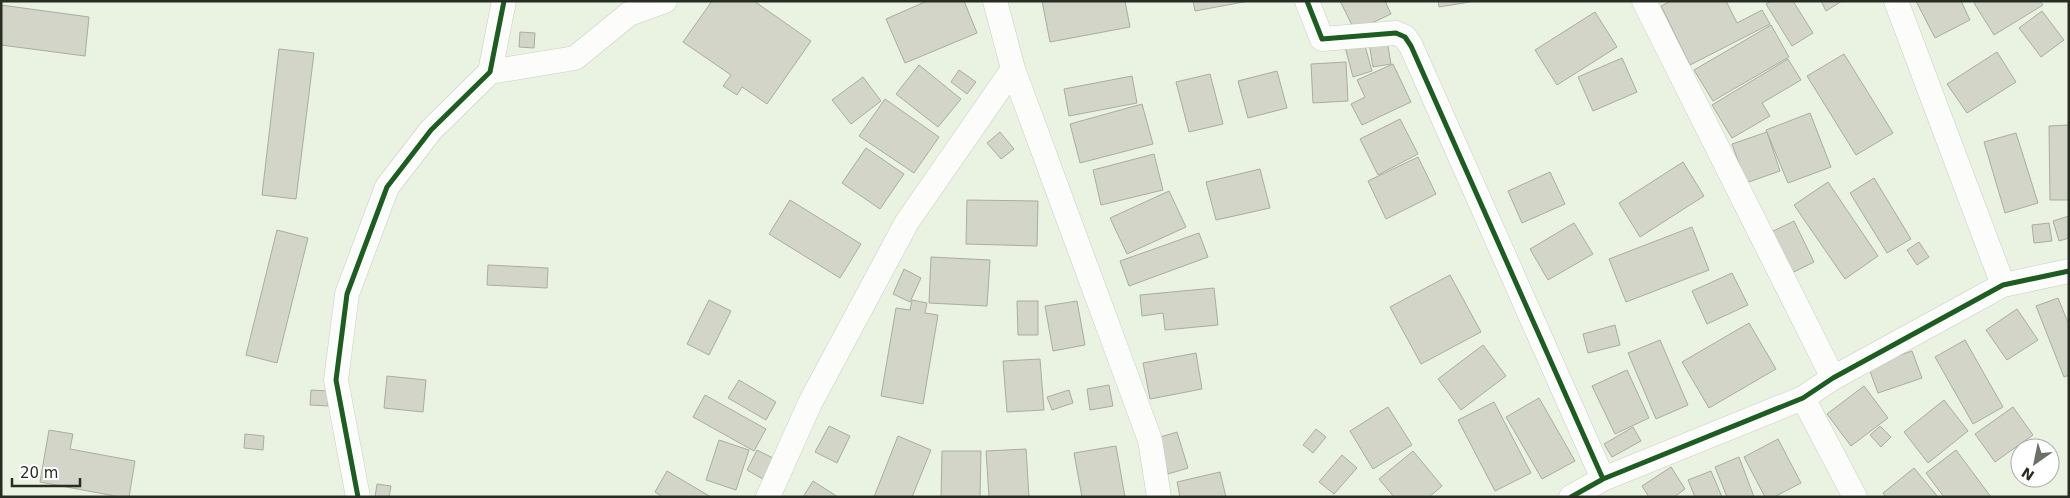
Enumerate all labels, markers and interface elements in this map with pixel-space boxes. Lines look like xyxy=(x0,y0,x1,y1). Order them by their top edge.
north arrow xyxy=(2010,438,2060,488)
scale bar xyxy=(12,456,80,488)
text: 20 m xyxy=(20,464,58,482)
text: N xyxy=(2019,464,2037,484)

